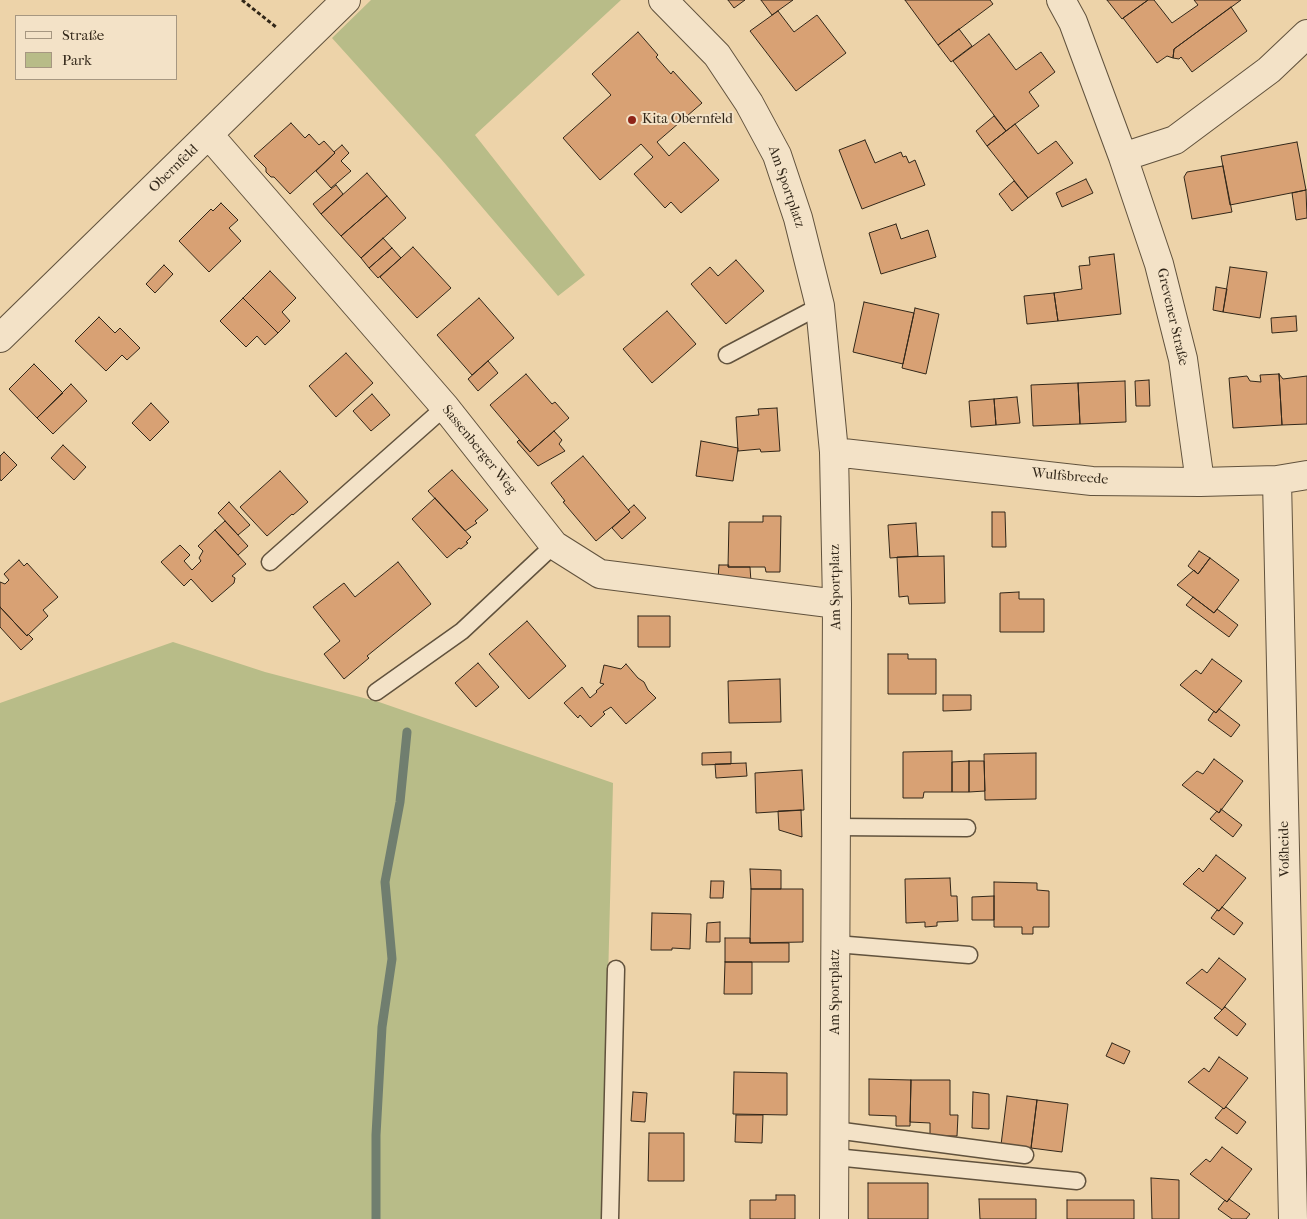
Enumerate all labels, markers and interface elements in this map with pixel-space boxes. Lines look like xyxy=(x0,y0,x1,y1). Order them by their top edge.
legend xyxy=(15,15,178,80)
text: Straße xyxy=(62,26,104,44)
text: Park xyxy=(62,51,92,69)
place label: Kita Obernfeld xyxy=(642,112,733,128)
marker: Kita Obernfeld xyxy=(626,114,638,126)
street label: Obernfeld xyxy=(146,141,202,197)
street label: Am Sportplatz xyxy=(764,144,808,230)
street label: Grevener Straße xyxy=(1153,267,1191,367)
street label: Sassenberger Weg xyxy=(438,402,520,498)
street label: Wulfsbreede xyxy=(1031,465,1109,489)
street label: Am Sportplatz xyxy=(827,544,845,630)
street label: Voßheide xyxy=(1276,821,1294,877)
street label: Am Sportplatz xyxy=(828,949,844,1035)

